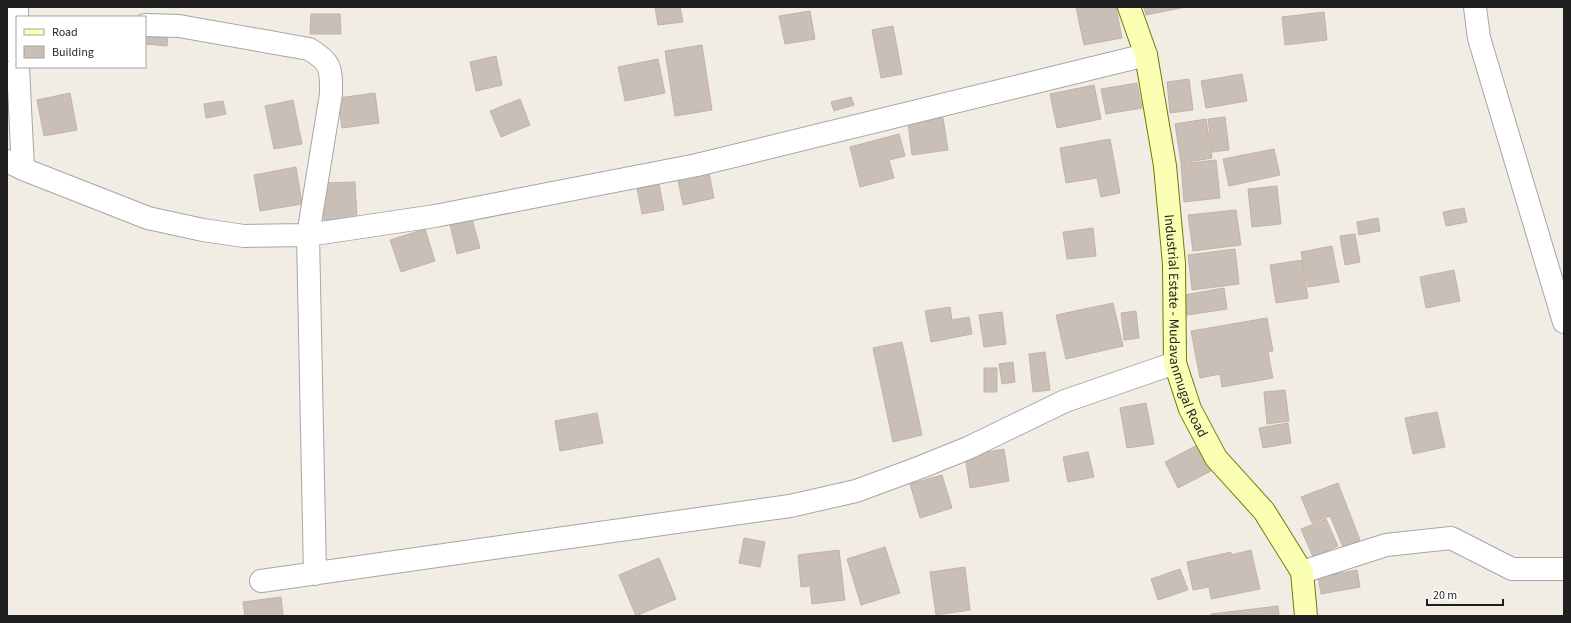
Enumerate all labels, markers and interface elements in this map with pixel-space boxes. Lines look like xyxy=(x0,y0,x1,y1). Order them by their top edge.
legend xyxy=(16,16,146,68)
text: Road xyxy=(52,24,78,41)
text: Building xyxy=(52,44,94,61)
street label: Industrial Estate - Mudavanmugal Road xyxy=(1158,213,1212,441)
scale bar xyxy=(1427,581,1503,607)
text: 20 m xyxy=(1433,587,1457,604)

